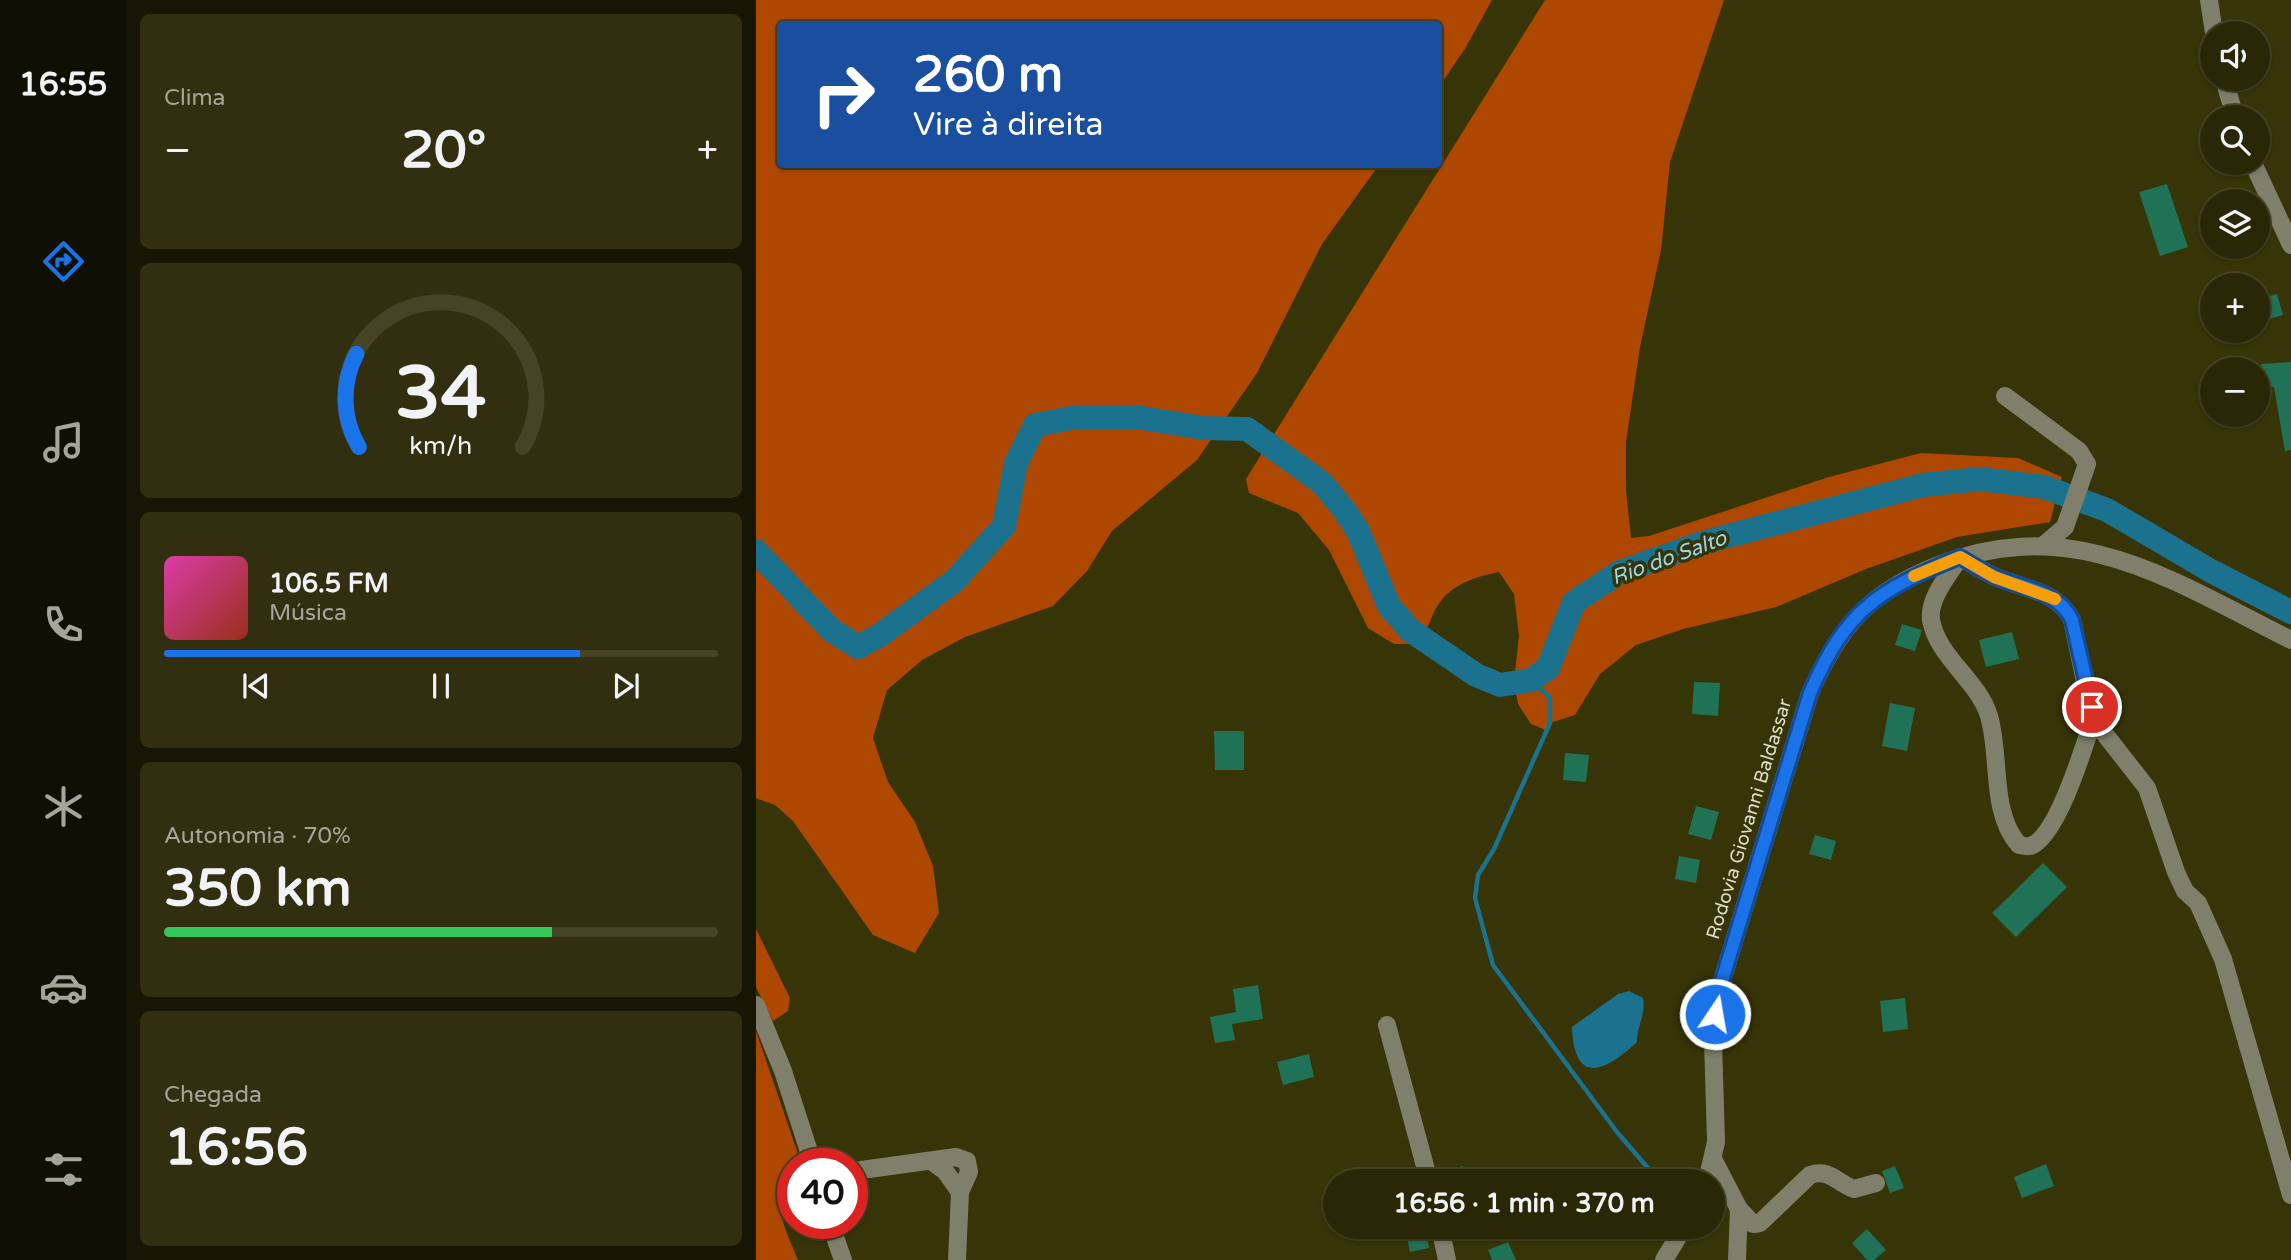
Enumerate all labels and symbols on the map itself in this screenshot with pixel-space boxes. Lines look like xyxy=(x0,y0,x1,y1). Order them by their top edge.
water label: Rio do Salto xyxy=(1608,525,1731,590)
pin xyxy=(2062,677,2122,737)
street label: Rodovia Giovanni Baldassar xyxy=(1702,695,1796,942)
position arrow xyxy=(1678,977,1752,1051)
speed limit sign: 40 xyxy=(777,1148,868,1239)

